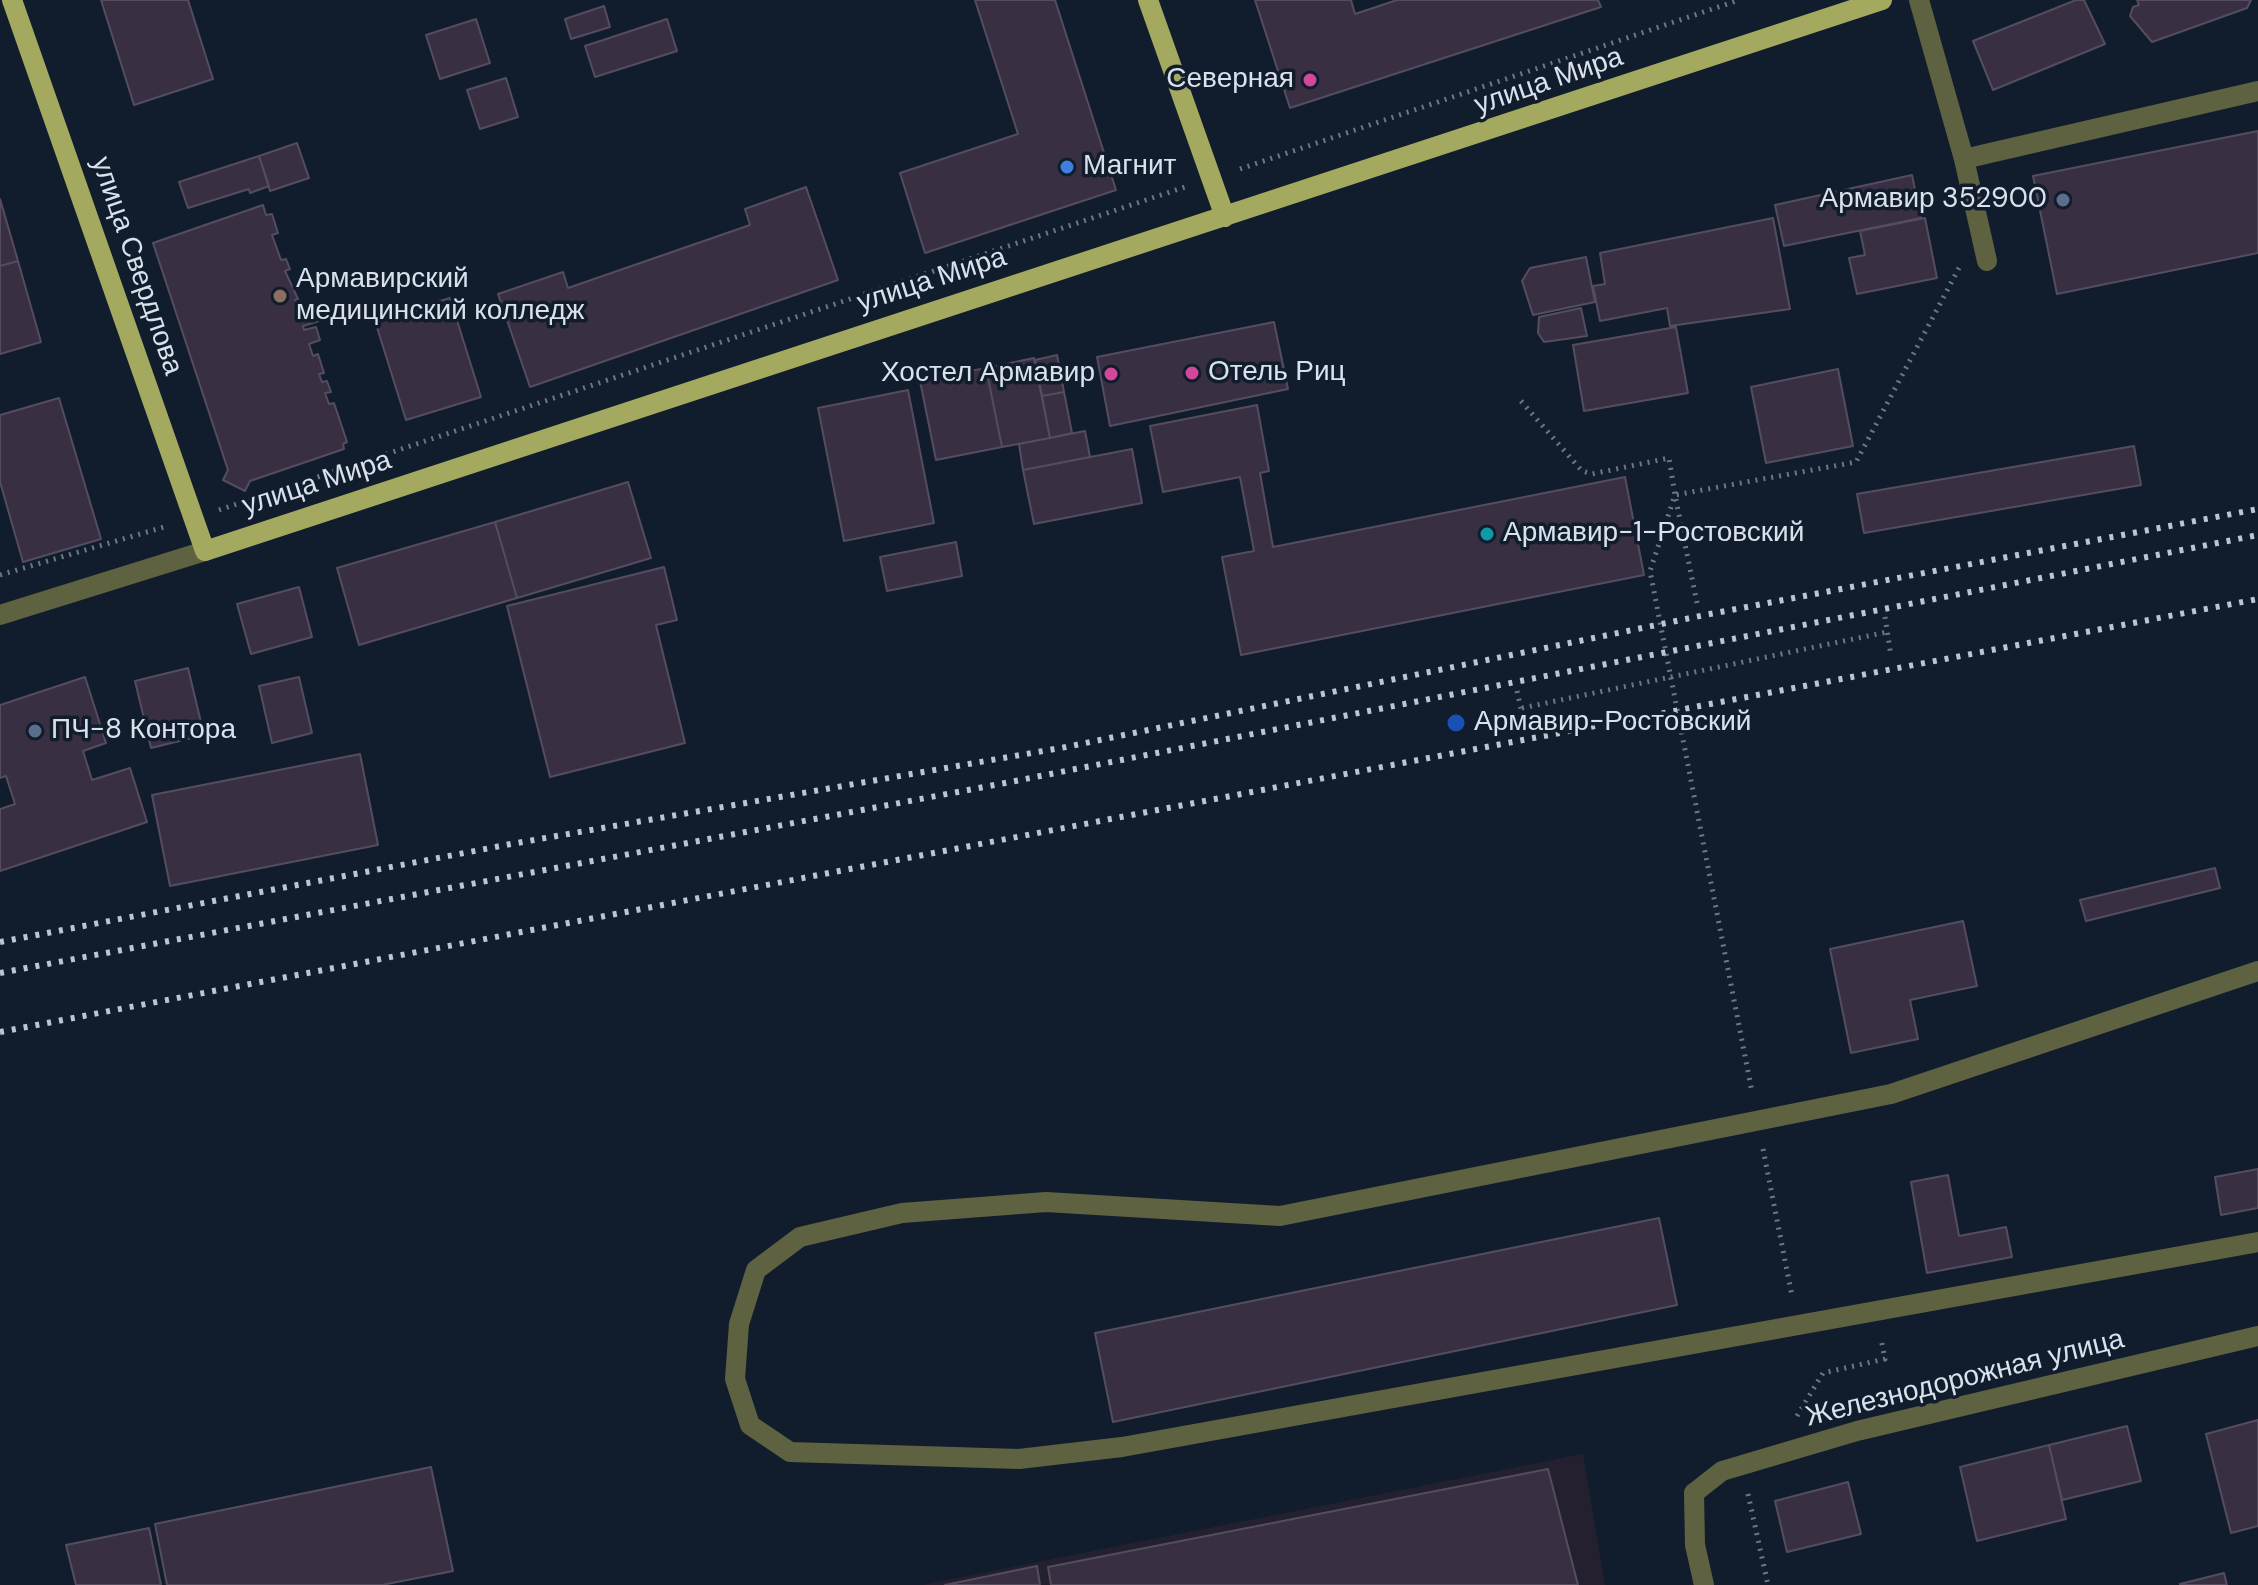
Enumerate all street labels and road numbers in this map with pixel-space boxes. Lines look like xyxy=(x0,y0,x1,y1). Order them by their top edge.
street label: улица Мира xyxy=(1470,41,1628,123)
street label: улица Свердлова xyxy=(83,153,189,379)
street label: улица Мира xyxy=(853,241,1011,321)
street label: улица Мира xyxy=(238,444,396,524)
street label: Железнодорожная улица xyxy=(1802,1323,2128,1435)

